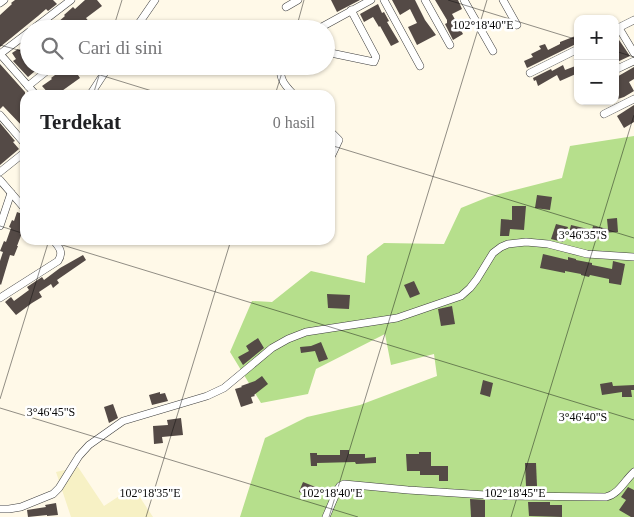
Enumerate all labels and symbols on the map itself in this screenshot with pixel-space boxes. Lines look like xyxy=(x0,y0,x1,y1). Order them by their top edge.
text: 102°18'40"E xyxy=(452,18,514,32)
text: 3°46'35"S xyxy=(559,228,607,242)
text: 3°46'45"S xyxy=(27,405,75,419)
text: 3°46'40"S xyxy=(559,410,607,424)
text: 102°18'35"E xyxy=(119,486,181,500)
text: 102°18'40"E xyxy=(301,486,363,500)
text: 102°18'45"E xyxy=(484,486,546,500)

